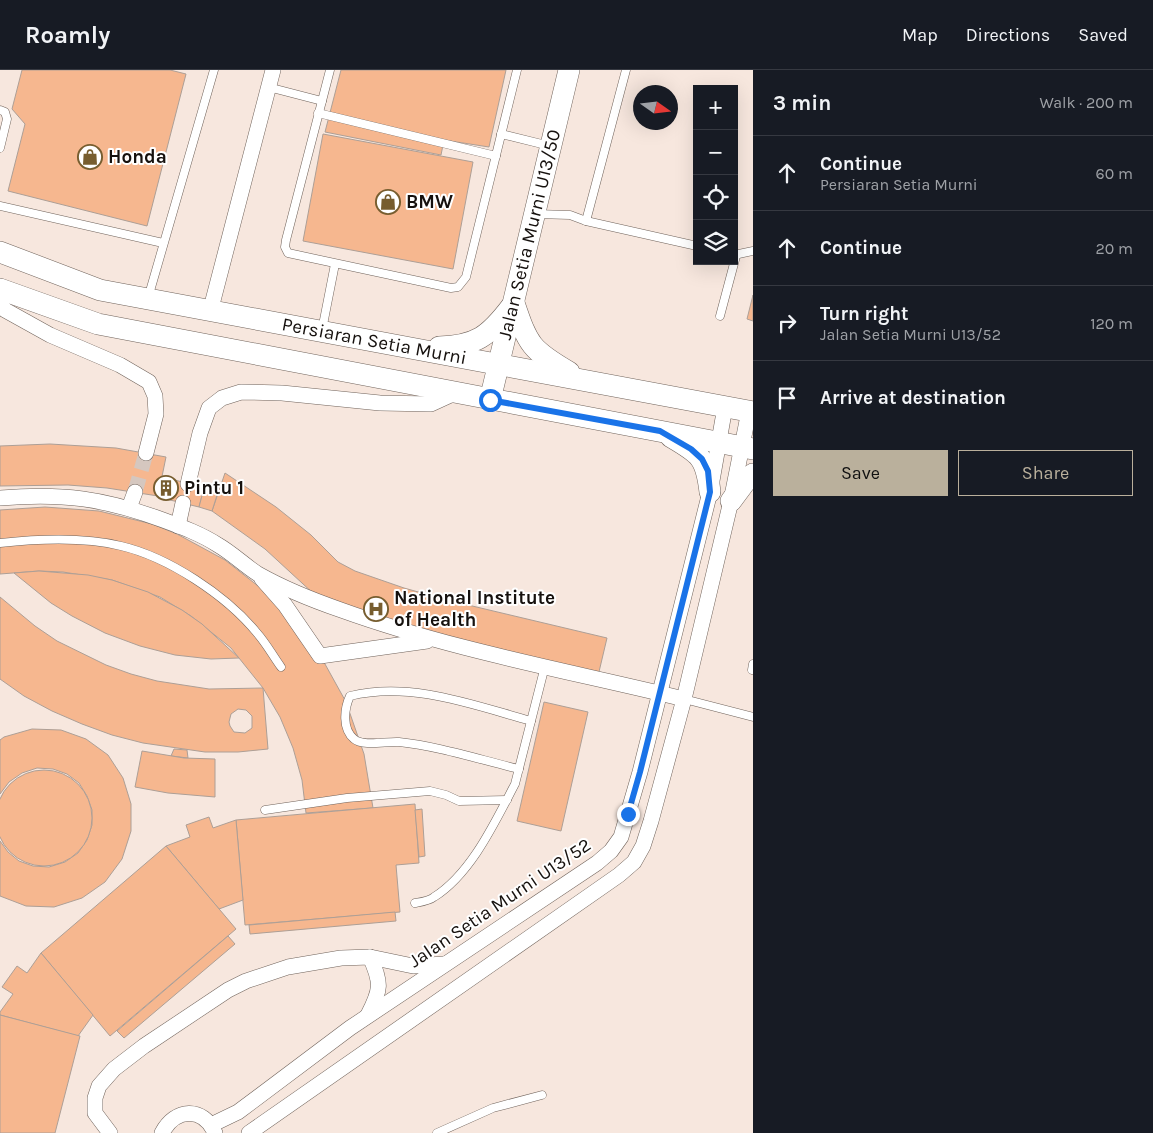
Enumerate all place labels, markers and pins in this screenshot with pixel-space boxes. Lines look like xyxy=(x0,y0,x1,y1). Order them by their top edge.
shop icon: Honda xyxy=(77,144,103,170)
place label: Honda xyxy=(108,146,167,168)
shop icon: BMW xyxy=(375,189,401,215)
place label: BMW xyxy=(406,191,453,213)
building icon: Pintu 1 xyxy=(153,475,179,501)
place label: Pintu 1 xyxy=(184,477,244,499)
place label: National Institute of Health xyxy=(394,587,555,631)
hospital icon: National Institute of Health xyxy=(363,596,389,622)

